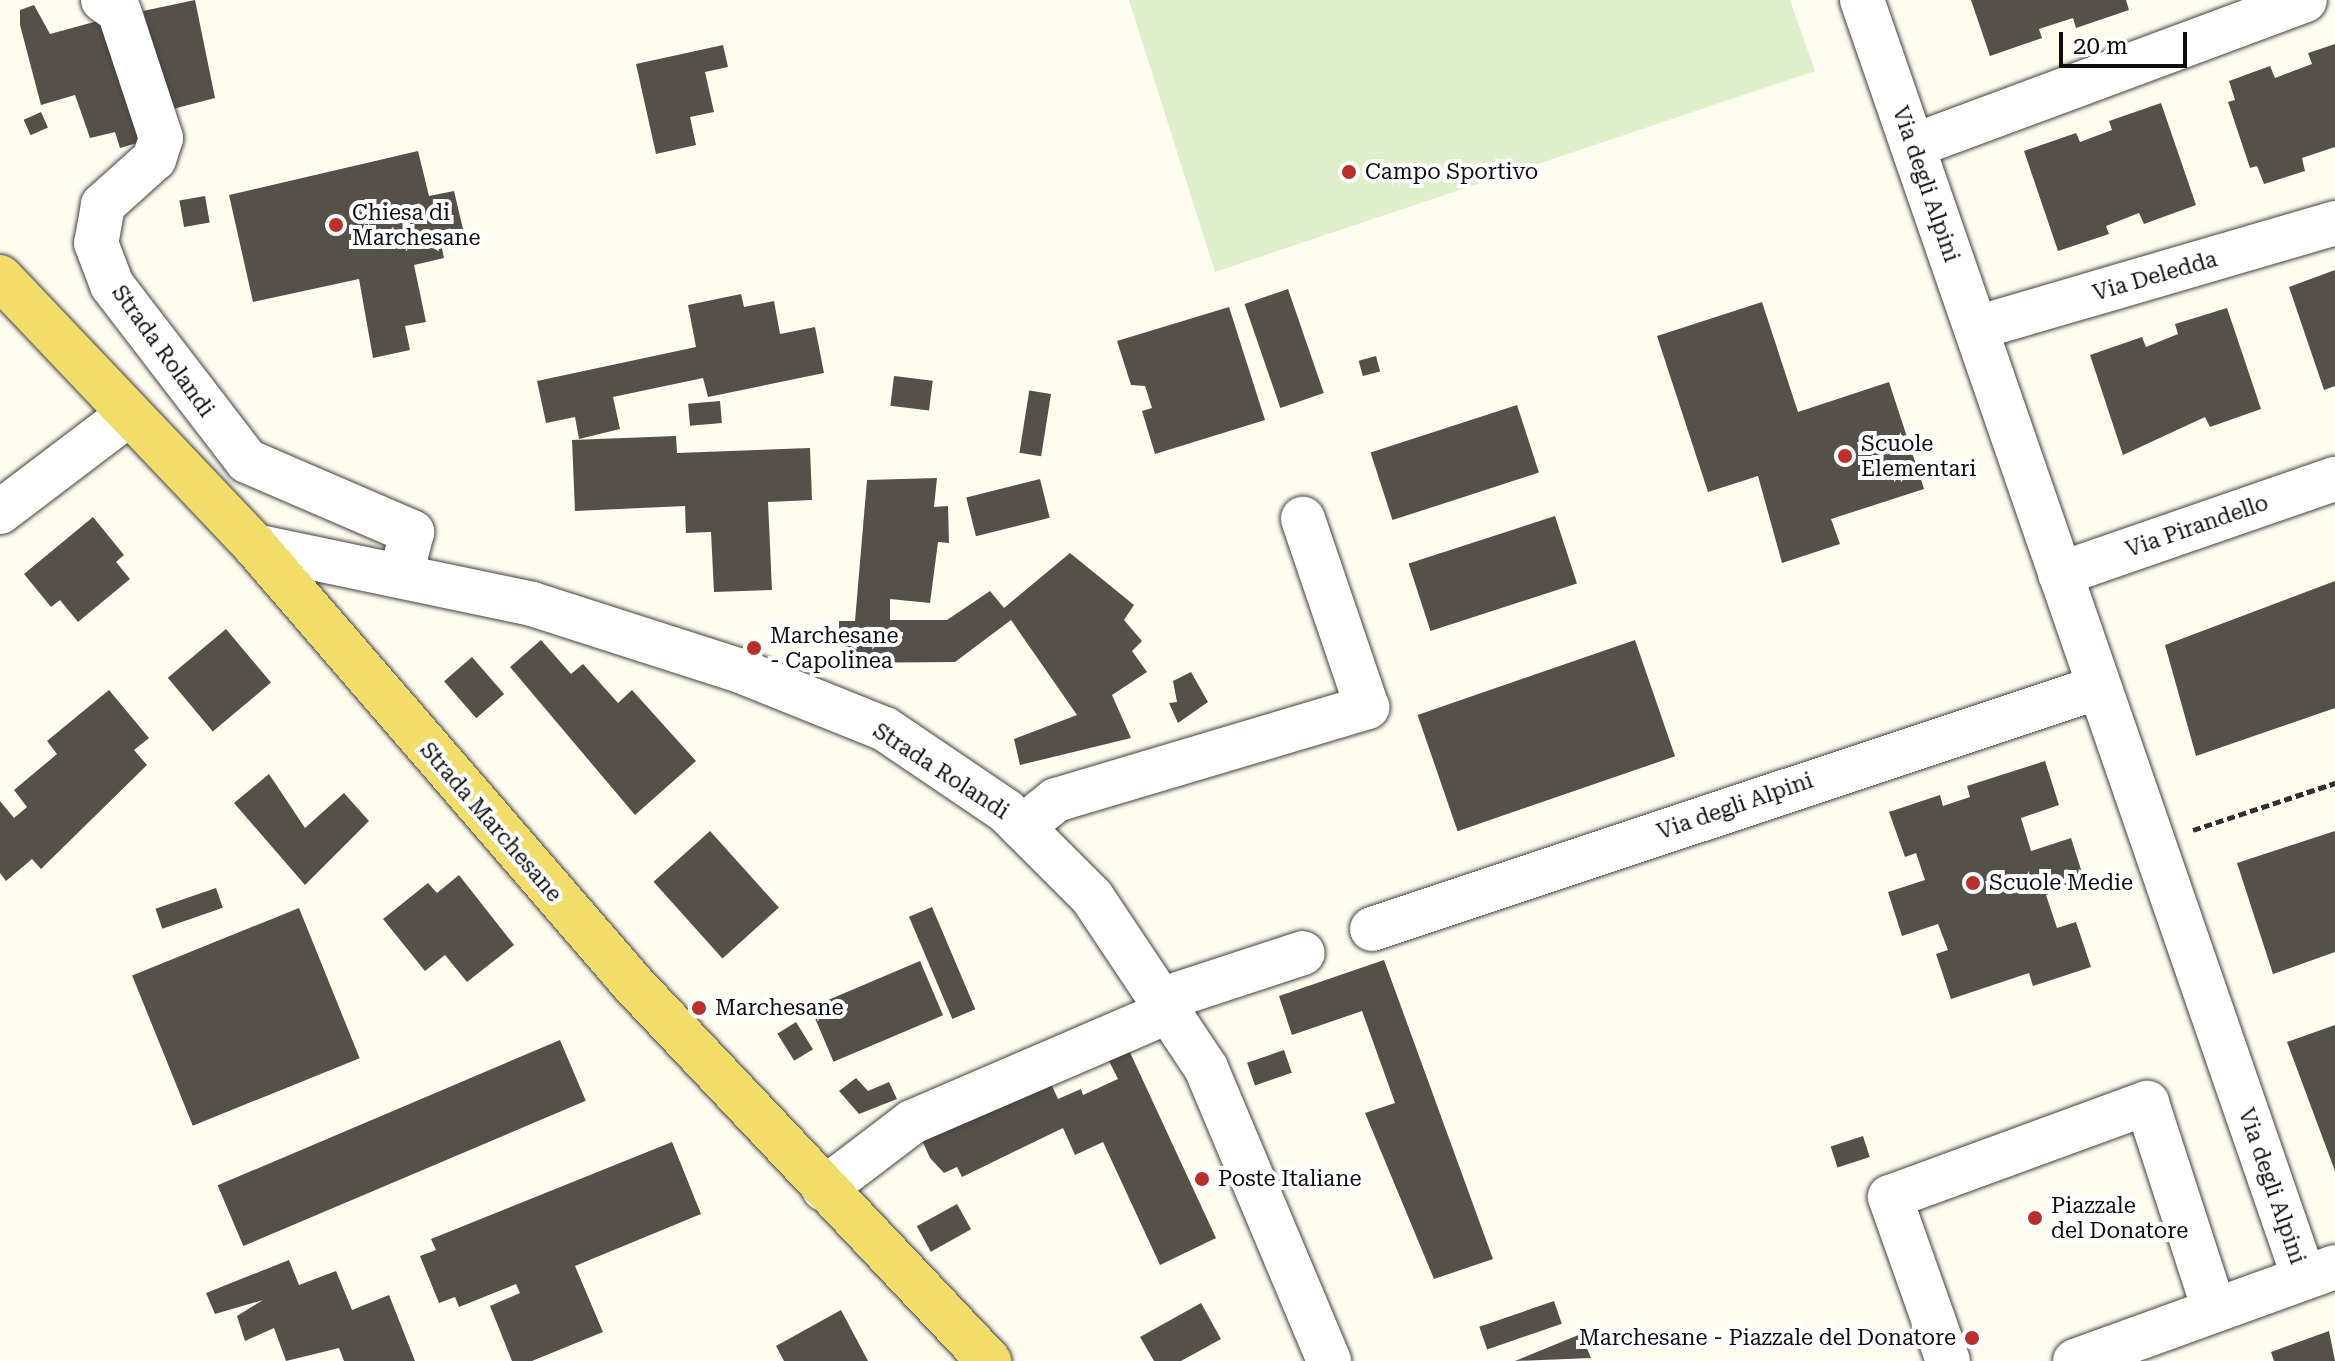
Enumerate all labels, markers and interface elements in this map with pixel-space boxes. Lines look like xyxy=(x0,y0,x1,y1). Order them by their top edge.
scale bar xyxy=(2063,16,2191,66)
text: 20 m xyxy=(2073,32,2128,60)
street label: Via degli Alpini xyxy=(1887,103,1965,265)
place label: Campo Sportivo xyxy=(1365,159,1538,185)
marker: Campo Sportivo xyxy=(1340,163,1358,181)
place label: Chiesa di Marchesane xyxy=(352,199,481,250)
marker: Chiesa di Marchesane xyxy=(327,216,345,234)
street label: Via Deledda xyxy=(2090,246,2220,306)
street label: Strada Rolandi xyxy=(106,280,220,422)
place label: Scuole Elementari xyxy=(1861,430,1976,482)
marker: Scuole Elementari xyxy=(1836,447,1854,465)
street label: Via Pirandello xyxy=(2122,489,2272,563)
place label: Marchesane - Capolinea xyxy=(770,622,899,674)
marker: Marchesane - Capolinea xyxy=(745,639,763,657)
street label: Strada Rolandi xyxy=(868,717,1014,825)
street label: Strada Marchesane xyxy=(415,737,567,907)
street label: Via degli Alpini xyxy=(1654,767,1816,845)
place label: Scuole Medie xyxy=(1989,870,2133,896)
marker: Scuole Medie xyxy=(1964,874,1982,892)
place label: Marchesane xyxy=(715,995,844,1021)
marker: Marchesane xyxy=(690,999,708,1017)
street label: Via degli Alpini xyxy=(2233,1105,2311,1267)
place label: Poste Italiane xyxy=(1218,1166,1362,1192)
marker: Poste Italiane xyxy=(1193,1170,1211,1188)
place label: Piazzale del Donatore xyxy=(2051,1192,2188,1244)
marker: Piazzale del Donatore xyxy=(2026,1209,2044,1227)
place label: Marchesane - Piazzale del Donatore xyxy=(1579,1325,1956,1351)
marker: Marchesane - Piazzale del Donatore xyxy=(1963,1329,1981,1347)

